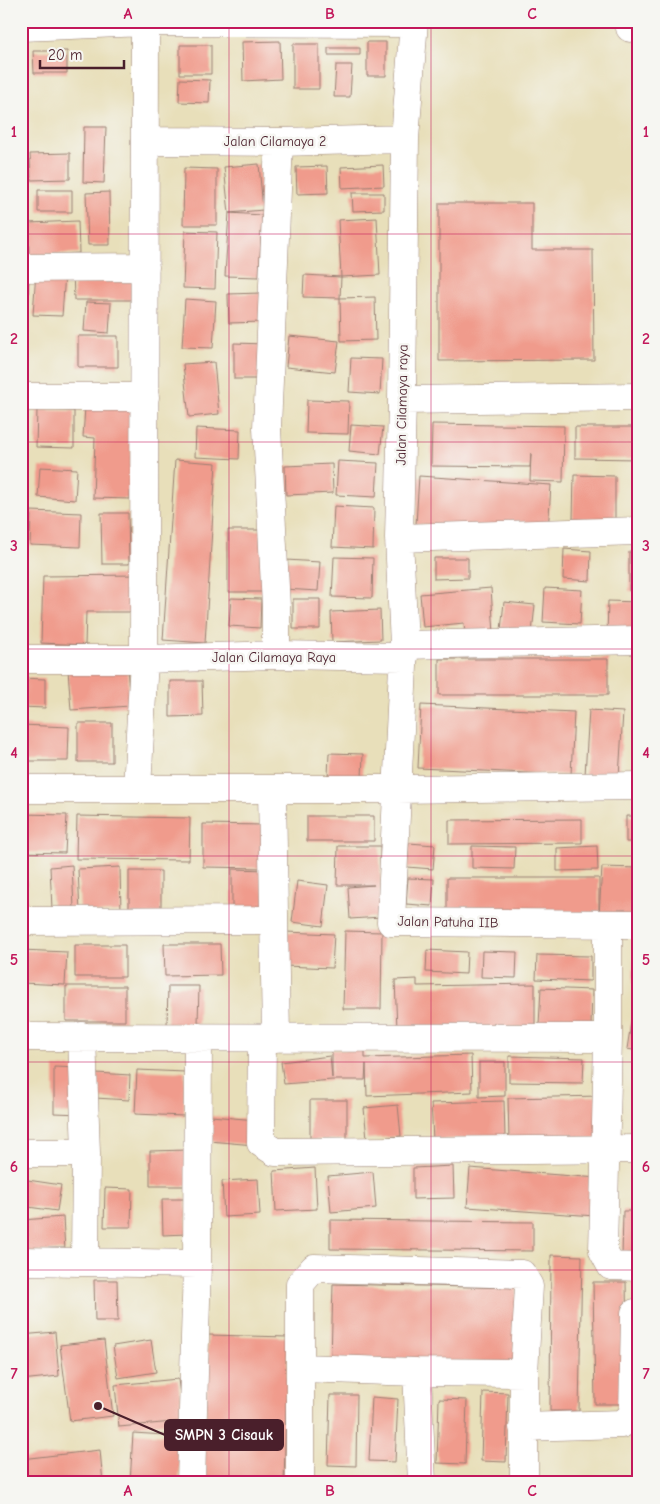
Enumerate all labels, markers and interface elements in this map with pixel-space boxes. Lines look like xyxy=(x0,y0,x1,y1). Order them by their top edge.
text: A xyxy=(124,5,133,23)
text: B xyxy=(325,5,335,23)
text: C xyxy=(527,5,537,23)
scale bar xyxy=(40,38,124,70)
text: 20 m xyxy=(48,46,82,64)
text: 1 xyxy=(11,123,17,141)
text: 1 xyxy=(643,123,649,141)
street label: Jalan Cilamaya 2 xyxy=(224,133,326,150)
text: 2 xyxy=(10,330,18,348)
text: 2 xyxy=(642,330,650,348)
street label: Jalan Cilamaya raya xyxy=(392,344,412,466)
text: 3 xyxy=(10,537,18,555)
text: 3 xyxy=(642,537,650,555)
street label: Jalan Cilamaya Raya xyxy=(212,649,336,666)
text: 4 xyxy=(10,744,18,762)
text: 4 xyxy=(642,744,650,762)
street label: Jalan Patuha IIB xyxy=(397,913,499,931)
text: 5 xyxy=(10,951,18,969)
text: 5 xyxy=(642,951,650,969)
text: 6 xyxy=(10,1158,18,1176)
text: 6 xyxy=(642,1158,650,1176)
text: 7 xyxy=(10,1365,18,1383)
text: 7 xyxy=(642,1365,650,1383)
callout: SMPN 3 Cisauk xyxy=(165,1420,283,1450)
text: SMPN 3 Cisauk xyxy=(175,1426,274,1444)
text: A xyxy=(124,1482,133,1500)
text: B xyxy=(325,1482,335,1500)
text: C xyxy=(527,1482,537,1500)

